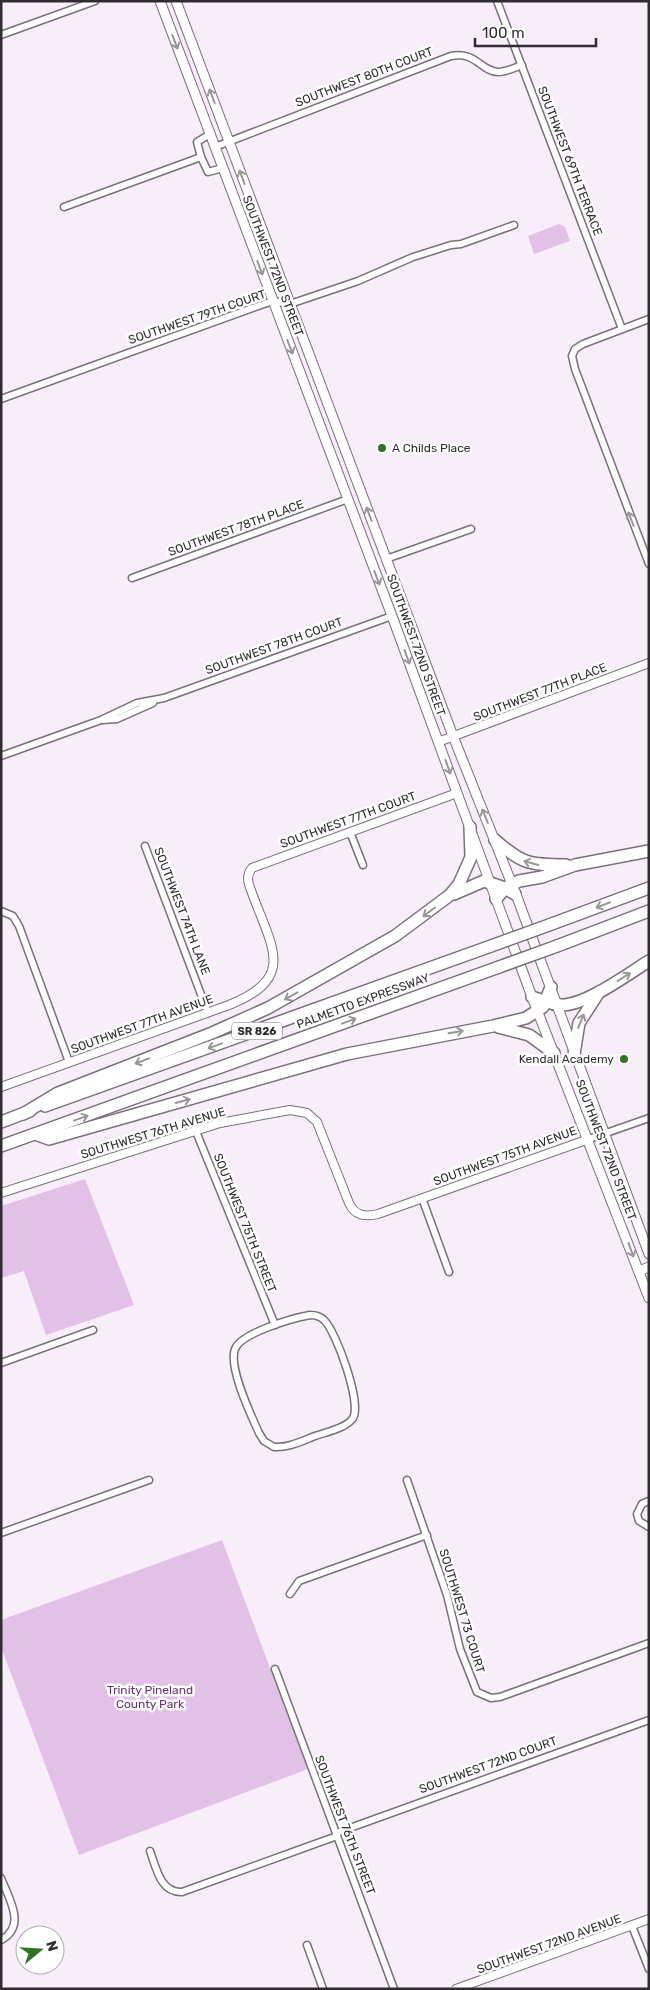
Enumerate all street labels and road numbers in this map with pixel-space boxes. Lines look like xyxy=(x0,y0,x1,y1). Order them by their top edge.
street label: SOUTHWEST 80TH COURT xyxy=(293,44,435,110)
street label: SOUTHWEST 69TH TERRACE xyxy=(535,84,605,238)
street label: SOUTHWEST 72ND STREET xyxy=(240,194,306,338)
street label: SOUTHWEST 79TH COURT xyxy=(126,287,268,347)
street label: SOUTHWEST 78TH PLACE xyxy=(166,497,306,559)
street label: SOUTHWEST 72ND STREET xyxy=(384,572,448,718)
street label: SOUTHWEST 78TH COURT xyxy=(204,615,344,677)
street label: SOUTHWEST 77TH PLACE xyxy=(471,660,609,724)
street label: SOUTHWEST 77TH COURT xyxy=(278,789,418,851)
street label: SOUTHWEST 74TH LANE xyxy=(151,845,213,977)
street label: PALMETTO EXPRESSWAY xyxy=(295,970,432,1032)
street label: SOUTHWEST 77TH AVENUE xyxy=(69,992,215,1056)
road number: SR 826 xyxy=(232,1022,282,1040)
street label: SOUTHWEST 72ND STREET xyxy=(573,1078,639,1222)
street label: SOUTHWEST 76TH AVENUE xyxy=(79,1104,227,1162)
street label: SOUTHWEST 75TH AVENUE xyxy=(431,1124,579,1188)
street label: SOUTHWEST 75TH STREET xyxy=(211,1151,279,1295)
street label: SOUTHWEST 73 COURT xyxy=(436,1547,488,1675)
street label: SOUTHWEST 72ND COURT xyxy=(417,1734,559,1796)
street label: SOUTHWEST 76TH STREET xyxy=(312,1753,378,1897)
street label: SOUTHWEST 72ND AVENUE xyxy=(475,1911,623,1977)

